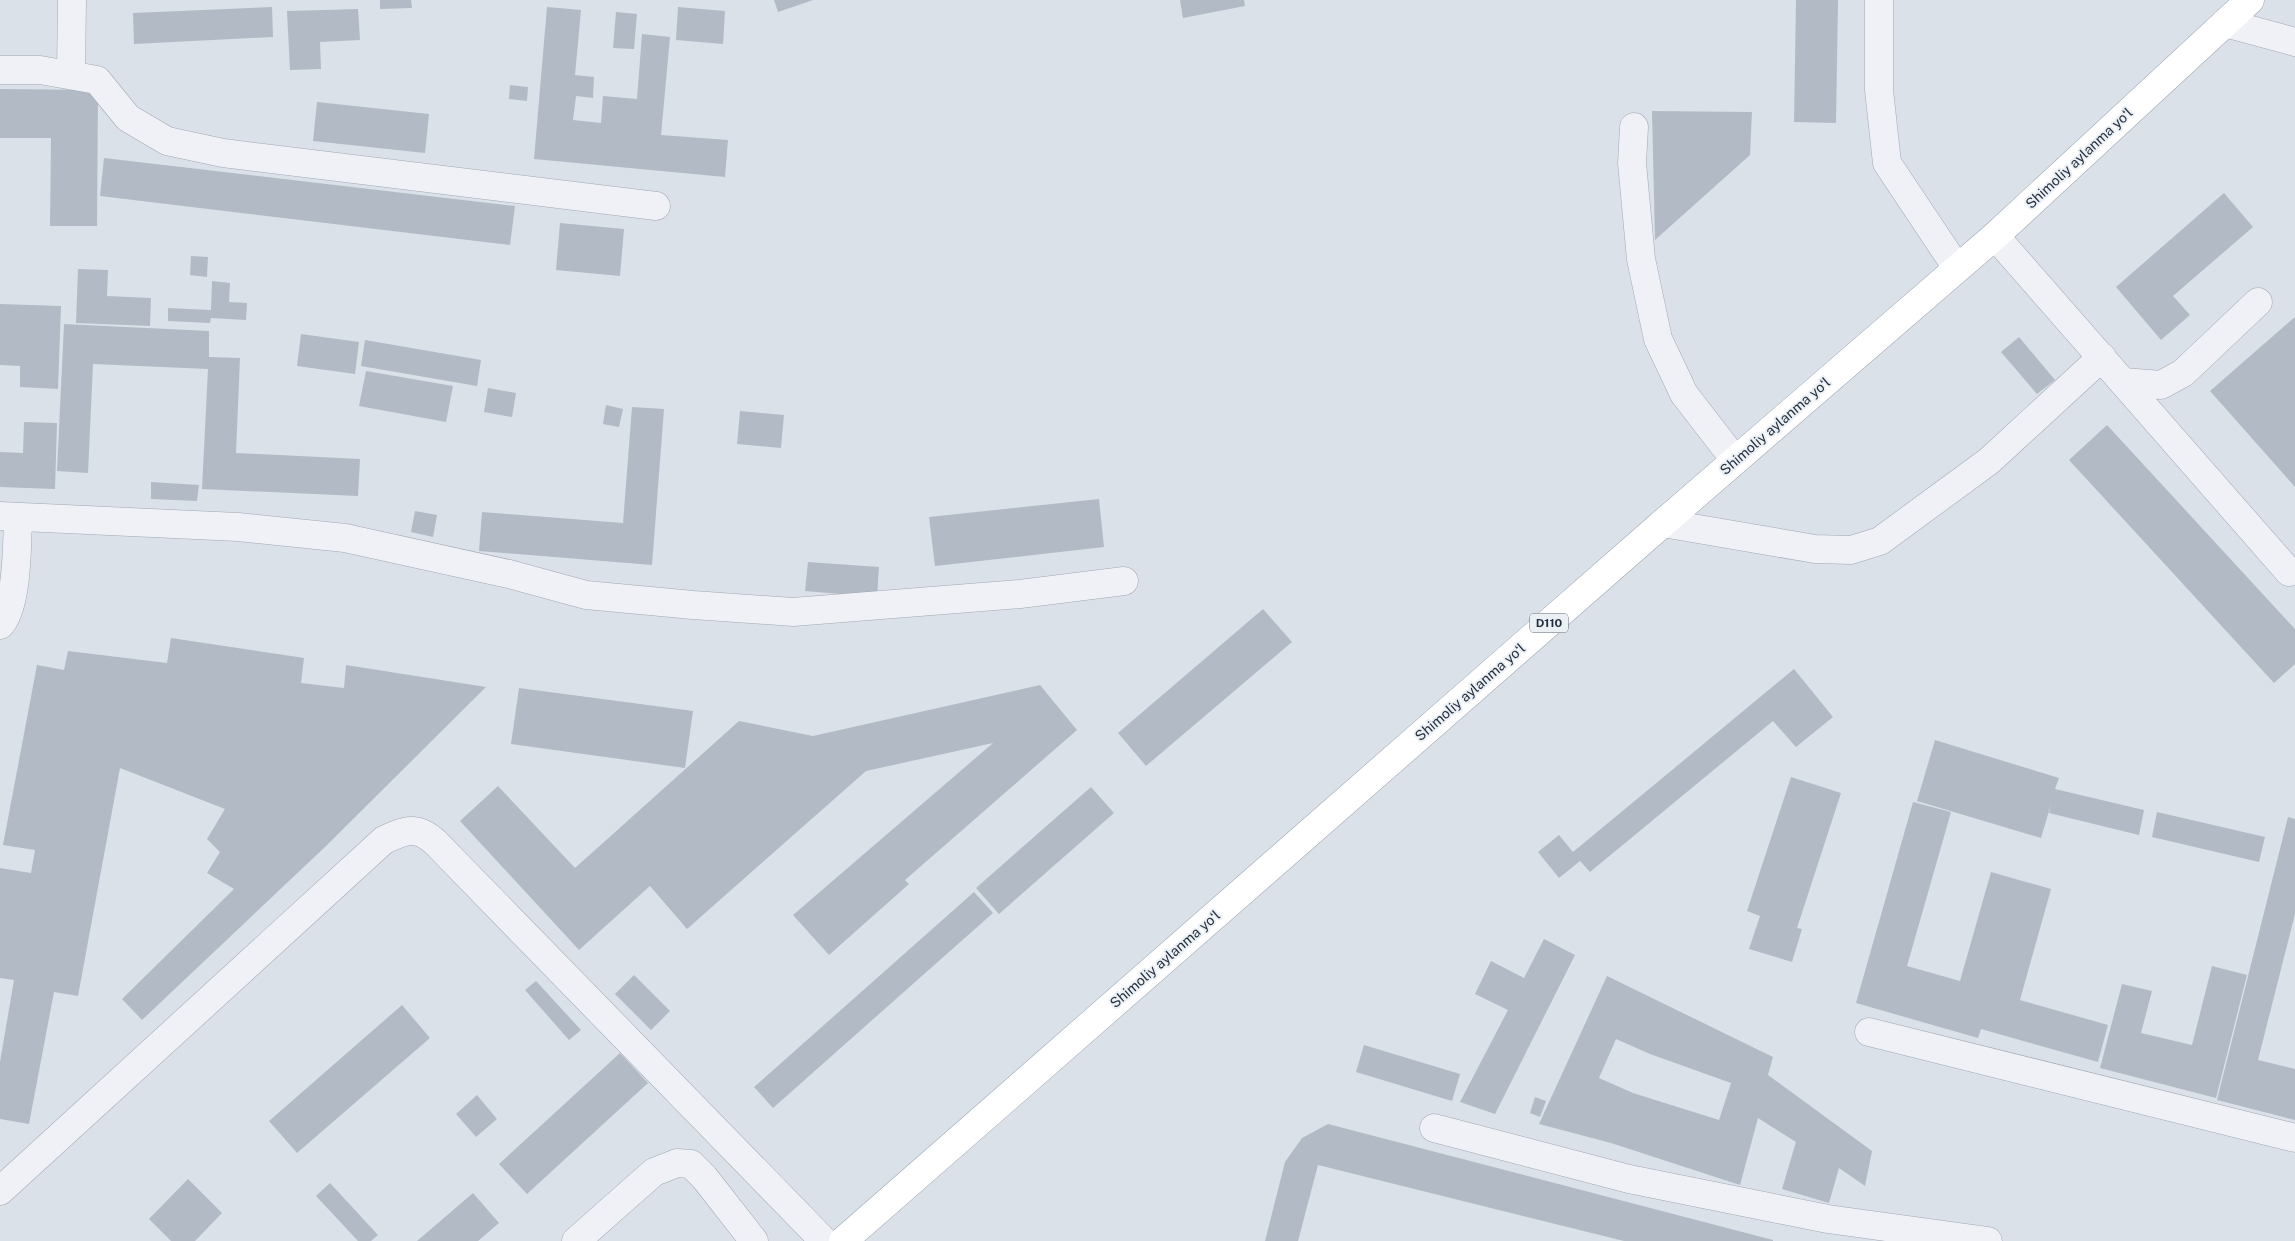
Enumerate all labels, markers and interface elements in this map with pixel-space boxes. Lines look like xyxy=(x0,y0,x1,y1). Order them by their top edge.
street label: Shimoliy aylanma yoʻl xyxy=(2022,104,2136,212)
street label: Shimoliy aylanma yoʻl xyxy=(1717,374,1833,478)
road number: D110 xyxy=(1530,614,1568,632)
street label: Shimoliy aylanma yoʻl xyxy=(1412,640,1528,744)
street label: Shimoliy aylanma yoʻl xyxy=(1107,907,1223,1011)

